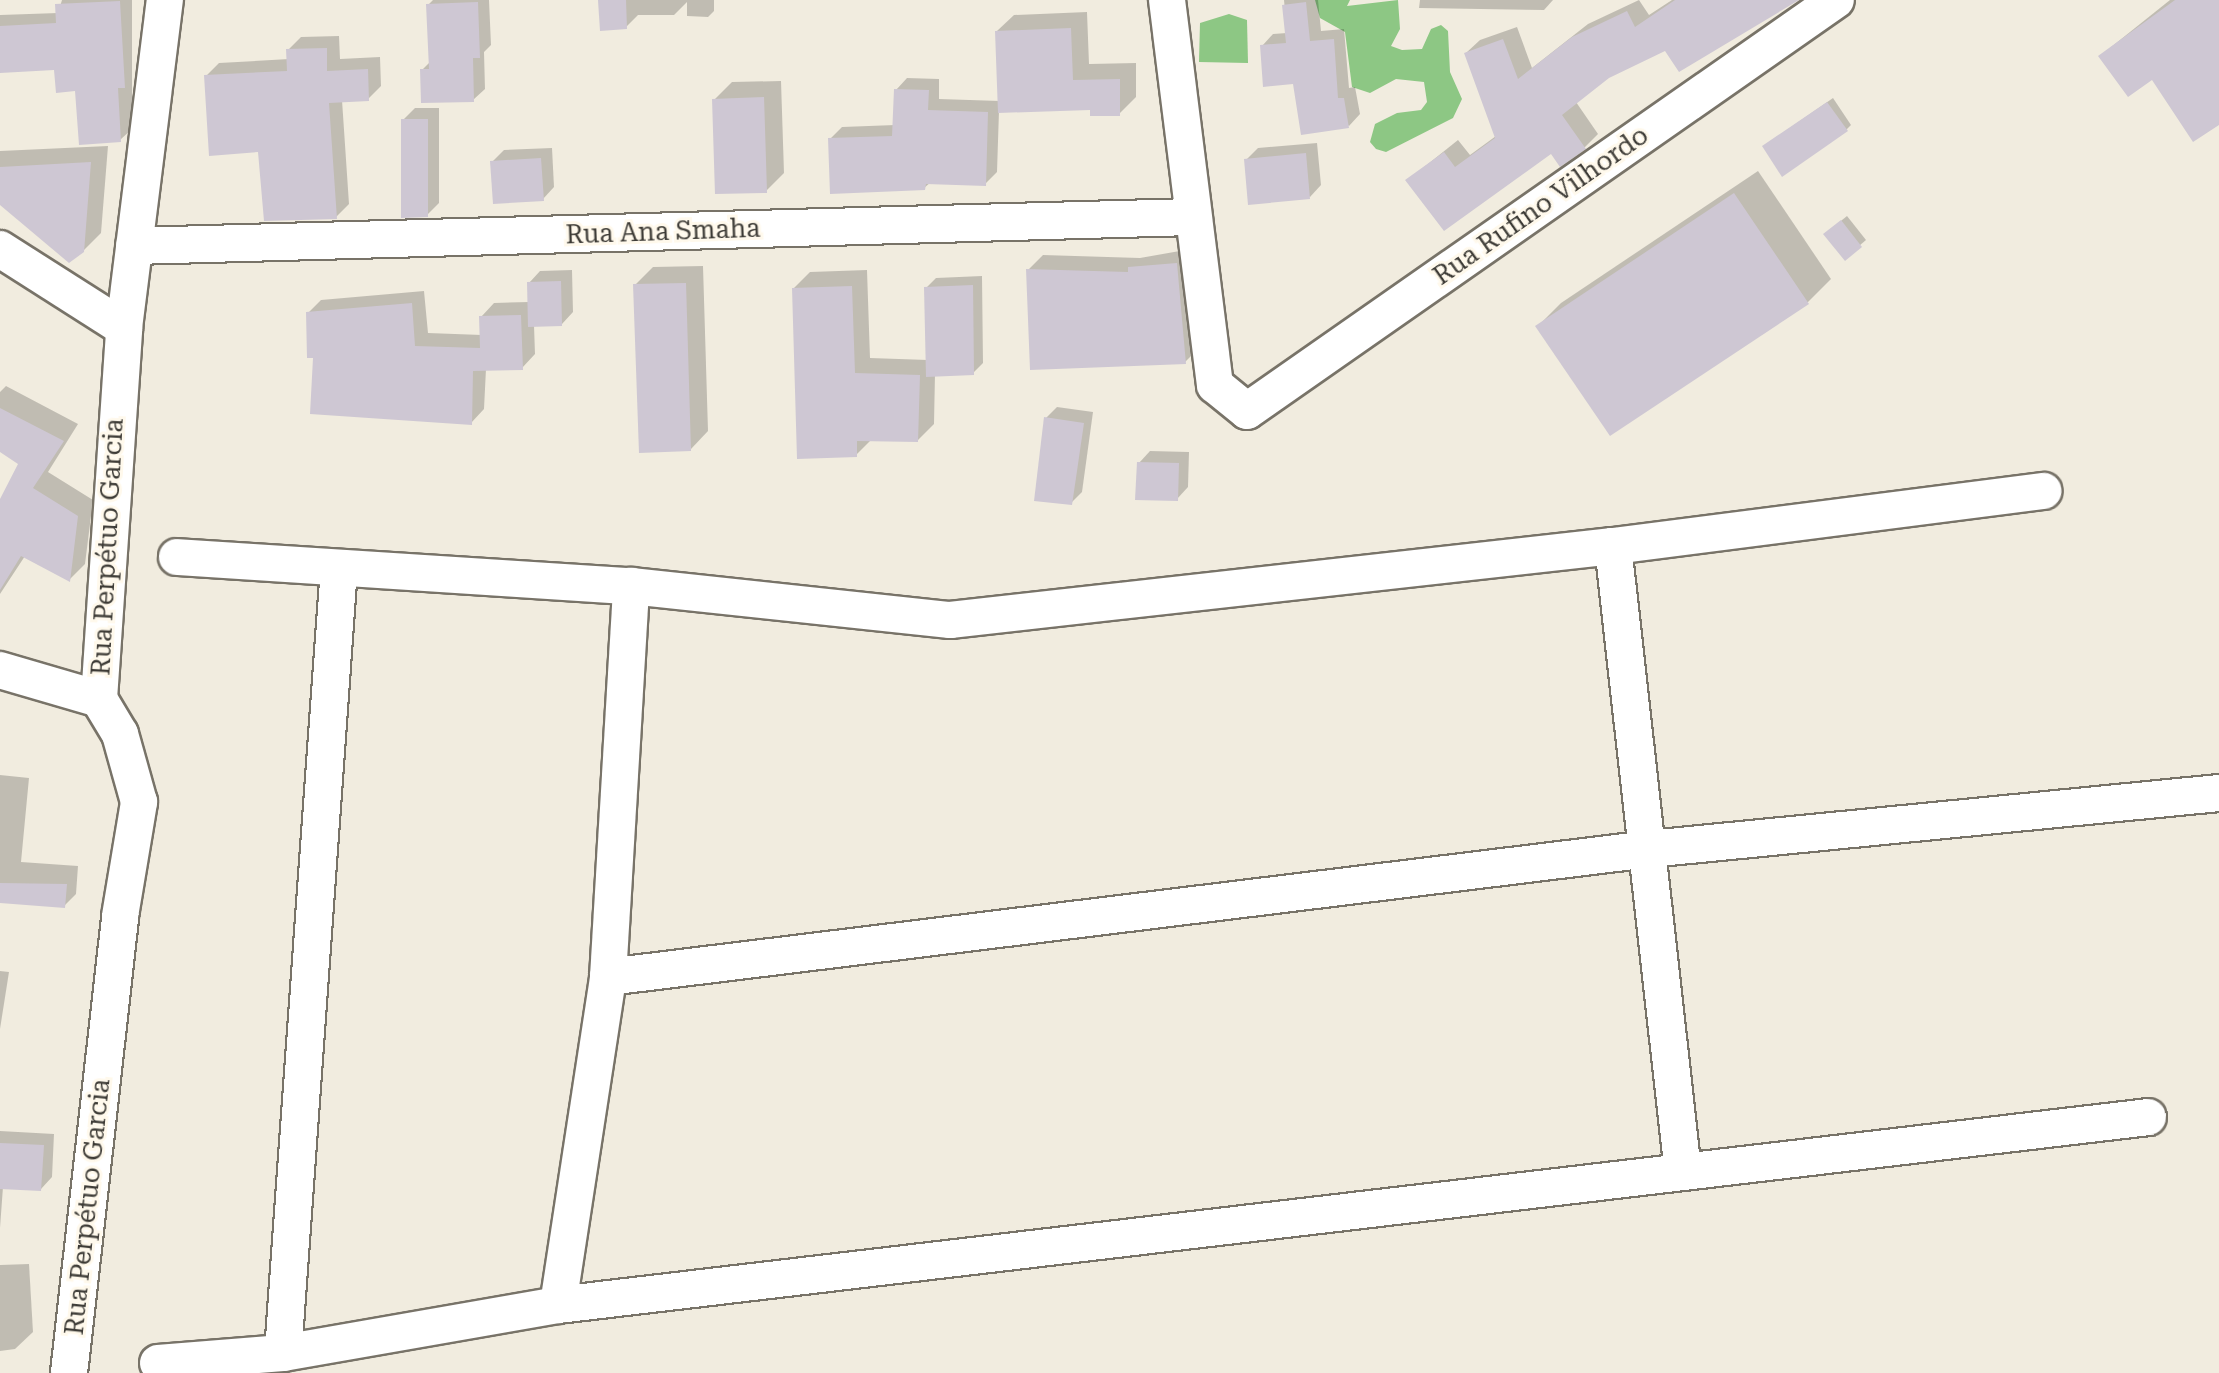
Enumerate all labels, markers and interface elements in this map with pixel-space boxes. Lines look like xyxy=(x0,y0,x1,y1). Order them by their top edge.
street label: Rua Rufino Vilhordo xyxy=(1427,120,1655,292)
street label: Rua Ana Smaha xyxy=(565,213,761,251)
street label: Rua Perpétuo Garcia xyxy=(86,418,130,676)
street label: Rua Perpétuo Garcia xyxy=(59,1077,117,1337)

